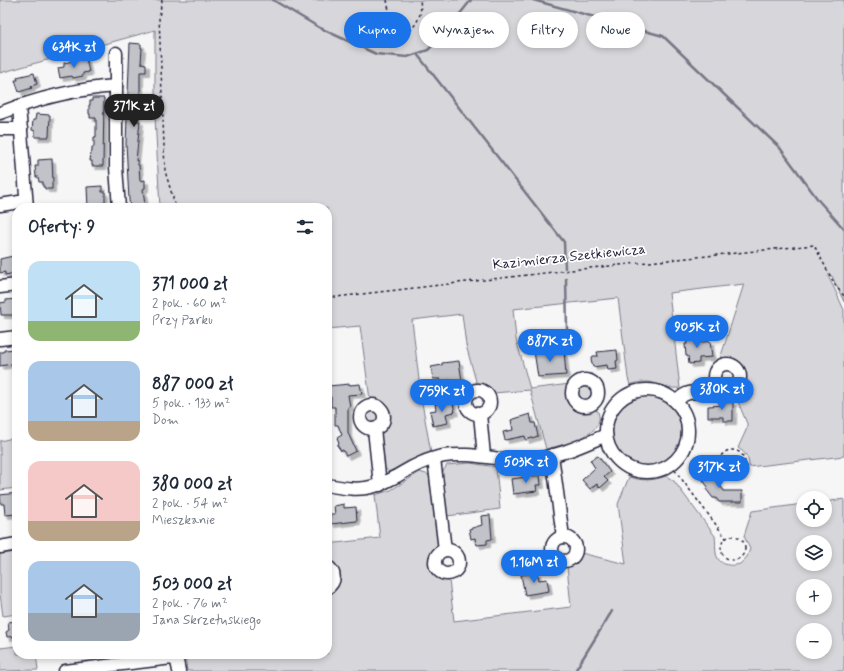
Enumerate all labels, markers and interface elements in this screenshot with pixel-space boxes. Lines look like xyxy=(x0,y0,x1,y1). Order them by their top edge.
chip: Kupno xyxy=(344,12,411,48)
chip: Wynajem xyxy=(419,12,509,48)
chip: Filtry xyxy=(517,12,578,48)
chip: Nowe xyxy=(586,12,645,48)
pin: 634K zł xyxy=(37,35,111,69)
text: 634K zł xyxy=(52,39,96,56)
pin: 371K zł xyxy=(97,94,171,128)
text: 371K zł xyxy=(113,98,155,115)
text: Oferty: 9 xyxy=(28,216,95,238)
icon: filters xyxy=(294,216,316,238)
street label: Kazimierza Szetkiewicza xyxy=(492,240,646,274)
text: 371 000 zł xyxy=(152,273,228,295)
icon: home xyxy=(60,277,108,325)
text: 2 pok. · 60 m² xyxy=(152,295,226,312)
text: Przy Parku xyxy=(152,312,213,329)
pin: 905K zł xyxy=(660,315,734,349)
text: 905K zł xyxy=(674,319,720,336)
pin: 887K zł xyxy=(513,329,587,363)
text: 887K zł xyxy=(527,333,573,350)
text: 887 000 zł xyxy=(152,373,233,395)
icon: home xyxy=(60,377,108,425)
pin: 380K zł xyxy=(685,377,759,411)
pin: 759K zł xyxy=(405,379,479,413)
text: 380K zł xyxy=(700,381,744,398)
text: 759K zł xyxy=(419,383,465,400)
text: 5 pok. · 133 m² xyxy=(152,395,230,412)
text: Dom xyxy=(152,412,179,429)
pin: 503K zł xyxy=(489,450,563,484)
text: 503K zł xyxy=(504,454,548,471)
pin: 317K zł xyxy=(682,455,756,489)
text: 317K zł xyxy=(698,459,740,476)
text: 380 000 zł xyxy=(152,473,232,495)
icon: home xyxy=(60,477,108,525)
map controls xyxy=(796,491,832,659)
button: locate xyxy=(796,491,832,527)
text: 2 pok. · 54 m² xyxy=(152,495,228,512)
text: Mieszkanie xyxy=(152,512,215,529)
button: layers xyxy=(796,535,832,571)
pin: 1.16M zł xyxy=(493,550,575,584)
text: 1.16M zł xyxy=(510,554,558,571)
text: 503 000 zł xyxy=(152,573,232,595)
icon: home xyxy=(60,577,108,625)
button: + xyxy=(796,579,832,615)
text: 2 pok. · 76 m² xyxy=(152,595,227,612)
text: Jana Skrzetuskiego xyxy=(152,612,261,629)
button: − xyxy=(796,623,832,659)

